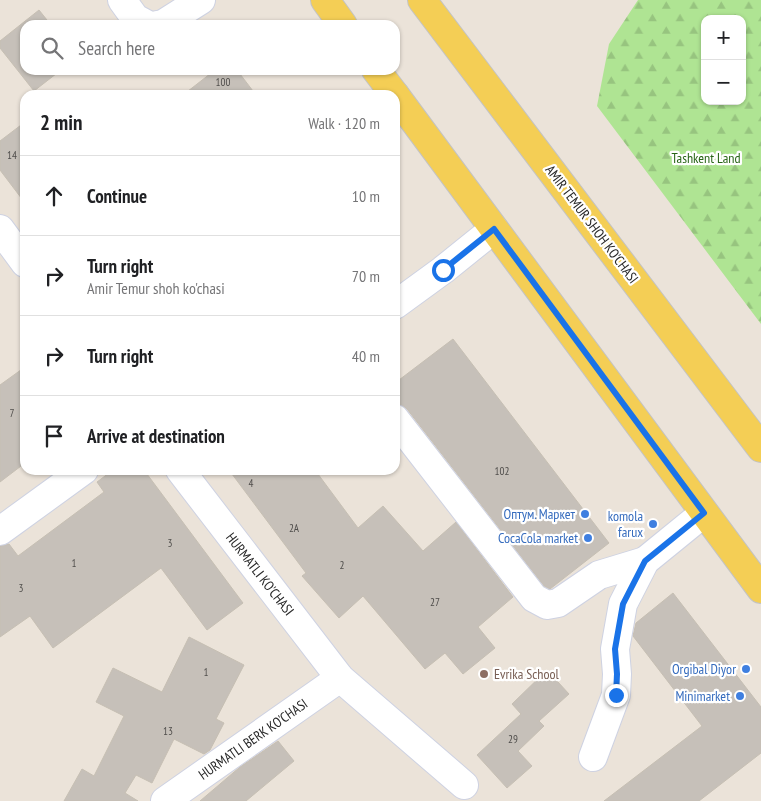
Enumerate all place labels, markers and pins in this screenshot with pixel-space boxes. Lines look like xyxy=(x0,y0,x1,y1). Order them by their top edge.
place label: Оптум. Маркет xyxy=(504,505,576,523)
place label: komola farux xyxy=(608,507,643,541)
marker: Оптум. Маркет xyxy=(579,508,591,520)
marker: komola farux xyxy=(647,518,659,530)
place label: CocaCola market xyxy=(498,529,578,547)
marker: CocaCola market xyxy=(582,532,594,544)
place label: Orgibal Diyor xyxy=(672,660,736,678)
marker: Orgibal Diyor xyxy=(740,663,752,675)
place label: Evrika School xyxy=(494,665,560,683)
marker: Evrika School xyxy=(478,668,490,680)
place label: Minimarket xyxy=(675,687,730,705)
marker: Minimarket xyxy=(734,690,746,702)

